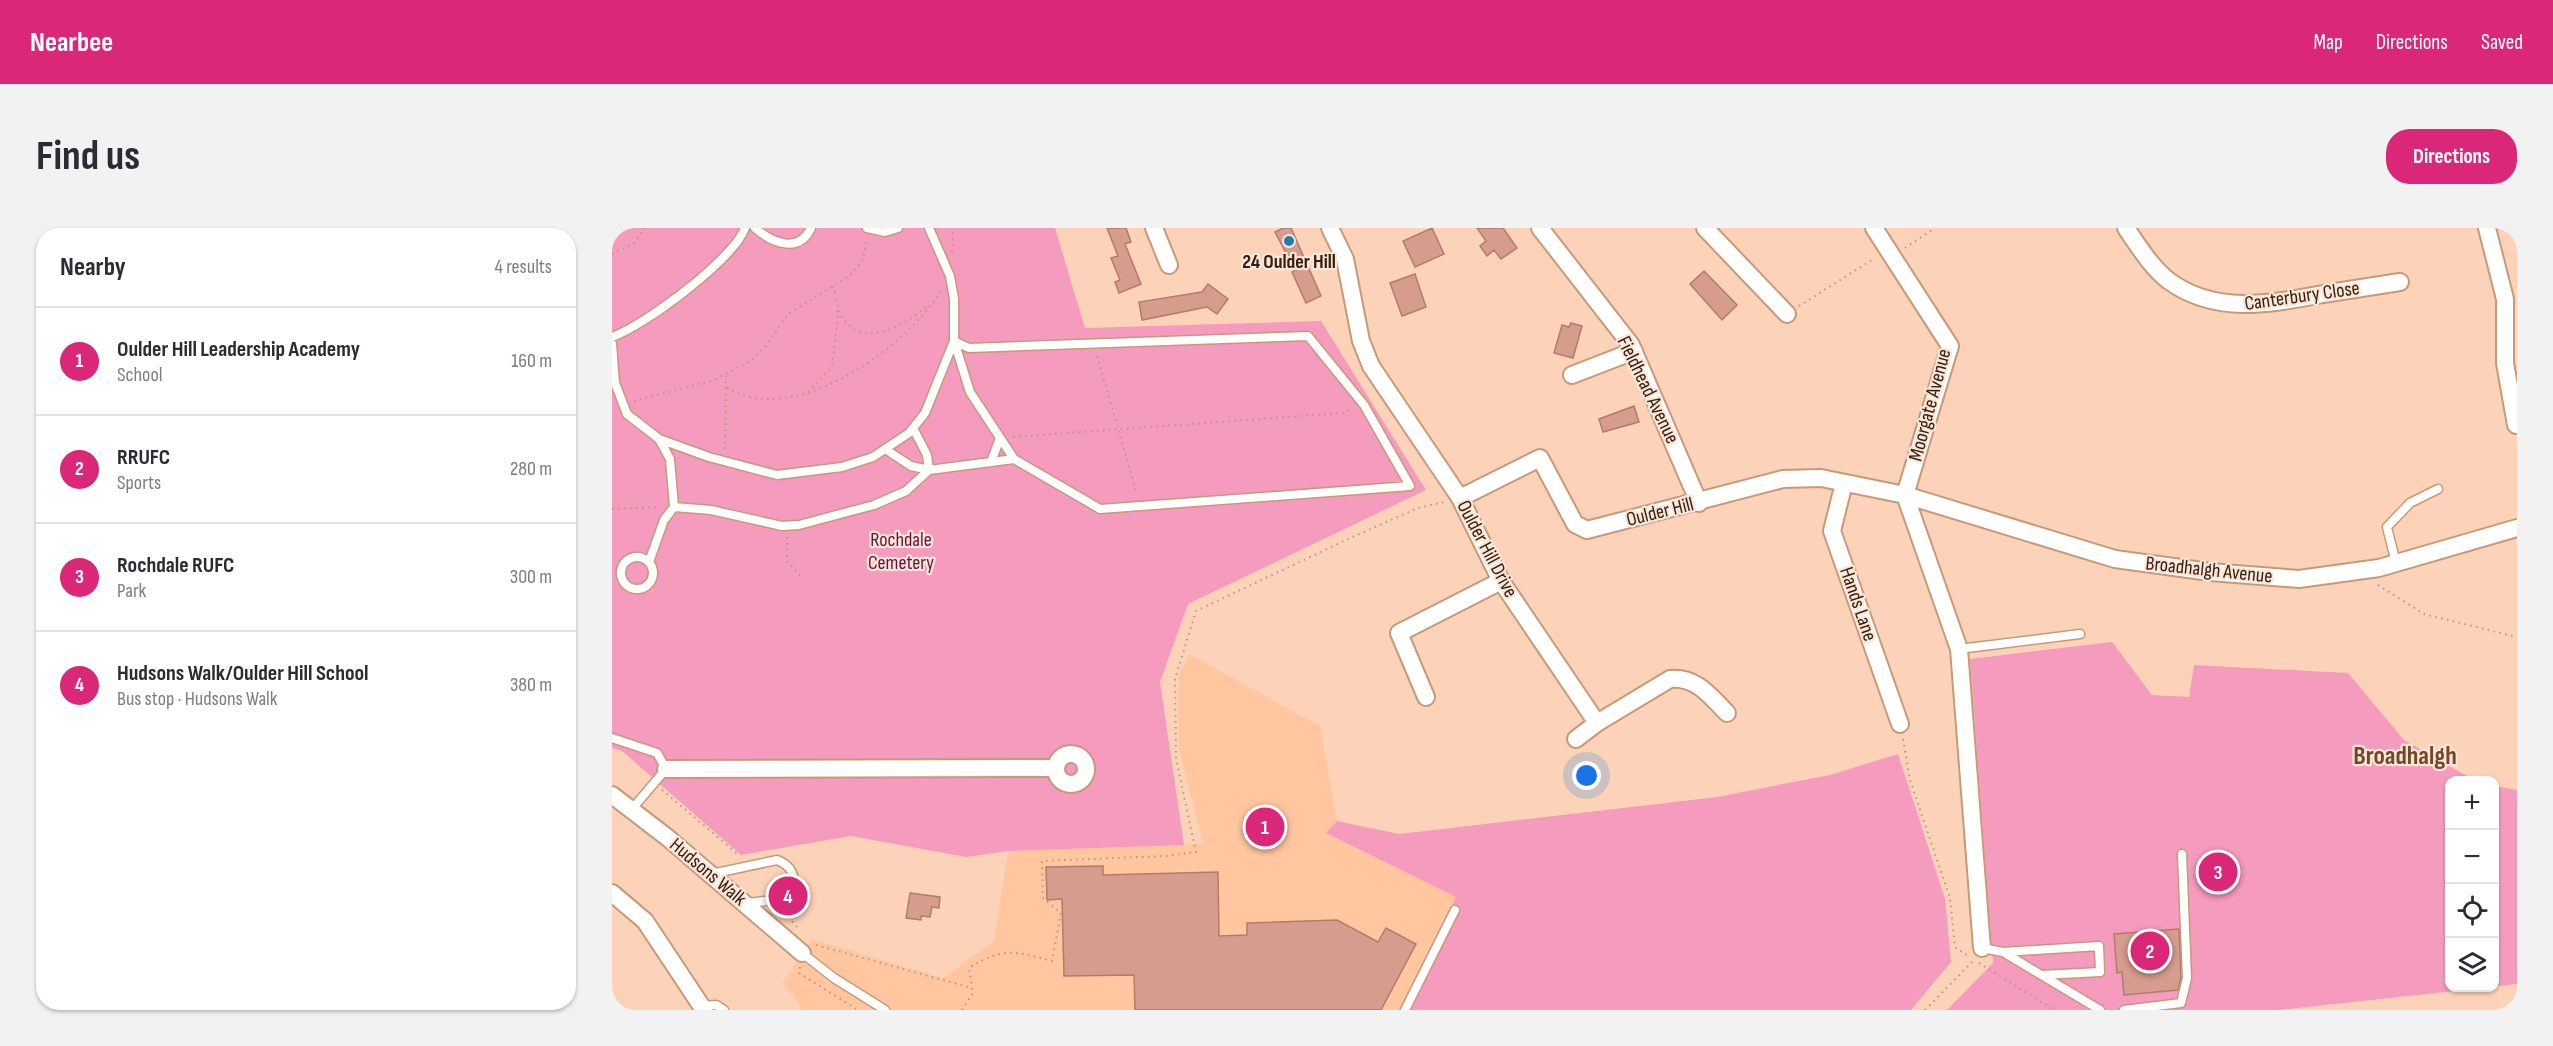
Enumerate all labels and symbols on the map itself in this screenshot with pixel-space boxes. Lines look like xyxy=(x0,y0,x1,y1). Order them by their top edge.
marker: 24 Oulder Hill xyxy=(1282,234,1296,248)
place label: 24 Oulder Hill xyxy=(1242,250,1336,274)
street label: Canterbury Close xyxy=(2243,276,2361,316)
street label: Fieldhead Avenue xyxy=(1612,332,1684,448)
street label: Moorgate Avenue xyxy=(1904,346,1956,464)
street label: Oulder Hill xyxy=(1624,492,1696,532)
street label: Oulder Hill Drive xyxy=(1451,496,1523,602)
park label: Rochdale Cemetery xyxy=(868,528,934,575)
street label: Broadhalgh Avenue xyxy=(2144,551,2274,589)
street label: Hands Lane xyxy=(1834,564,1882,644)
district label: Broadhalgh xyxy=(2353,741,2457,772)
your location xyxy=(1572,761,1601,790)
pin: 1 xyxy=(1246,804,1284,850)
street label: Hudsons Walk xyxy=(665,833,752,911)
pin: 3 xyxy=(2198,850,2238,894)
pin: 4 xyxy=(768,874,807,918)
pin: 2 xyxy=(2130,928,2170,974)

